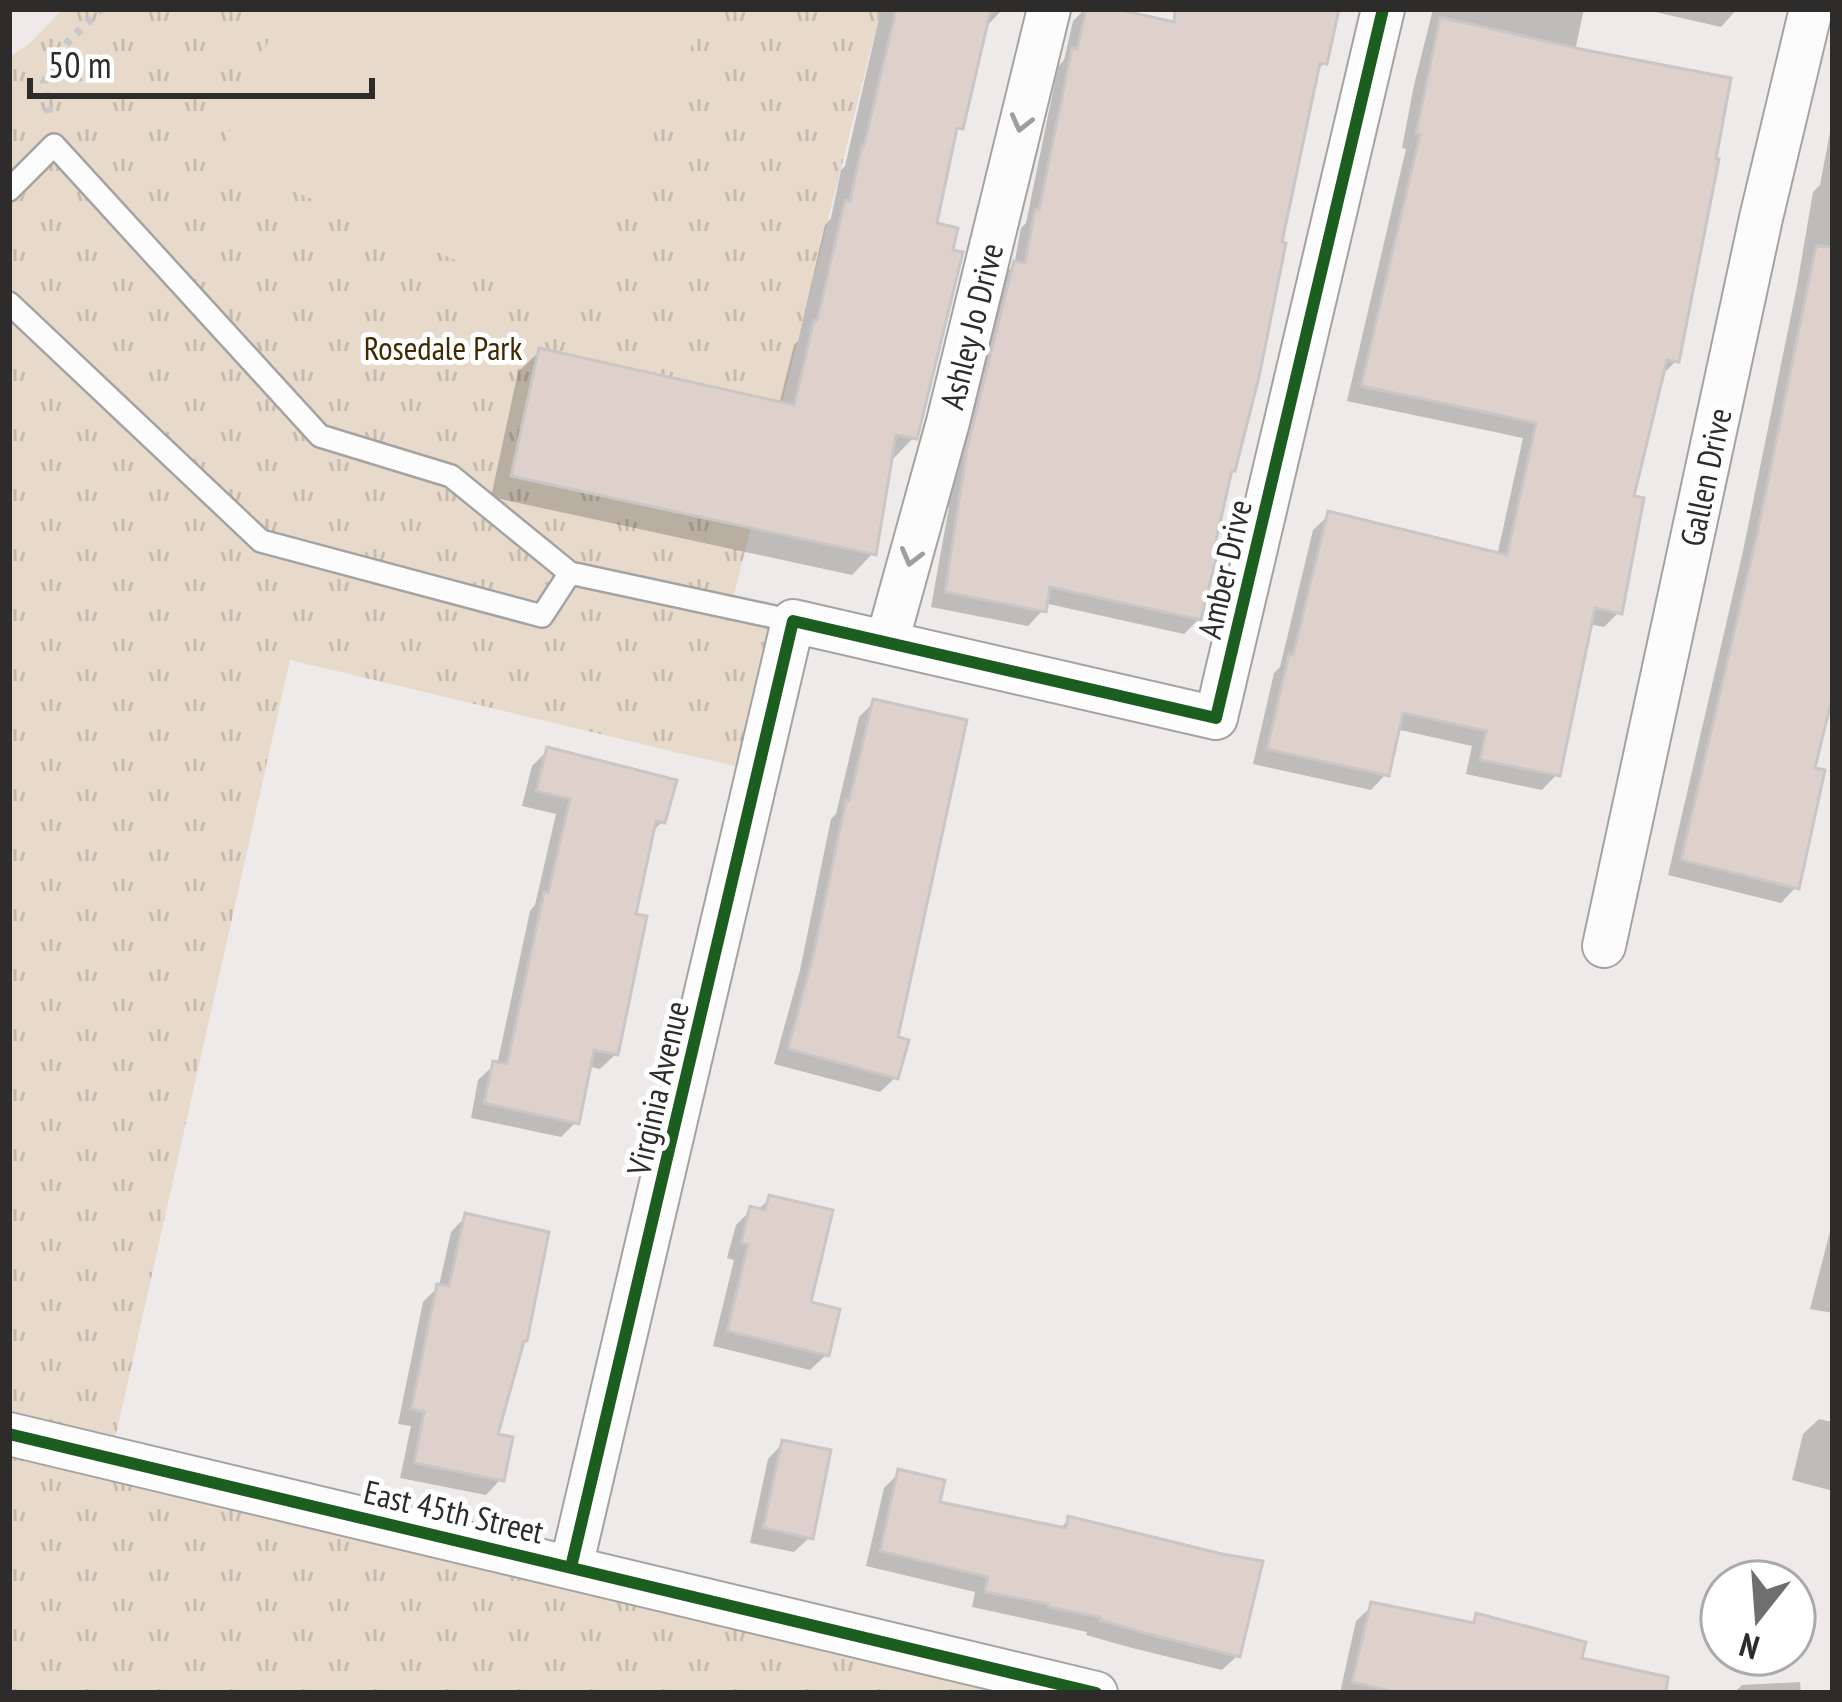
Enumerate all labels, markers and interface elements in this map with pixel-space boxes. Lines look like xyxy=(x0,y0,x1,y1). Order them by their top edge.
scale bar xyxy=(30,24,372,98)
text: 50 m xyxy=(48,41,111,88)
one-way arrow xyxy=(1010,112,1035,132)
street label: Ashley Jo Drive xyxy=(930,238,1012,414)
park label: Rosedale Park xyxy=(364,326,522,369)
street label: Gallen Drive xyxy=(1669,404,1741,550)
street label: Amber Drive xyxy=(1187,495,1261,643)
one-way arrow xyxy=(900,546,925,567)
street label: Virginia Avenue xyxy=(616,997,698,1180)
street label: East 45th Street xyxy=(360,1469,548,1553)
north arrow xyxy=(1698,1558,1818,1678)
text: N xyxy=(1734,1624,1764,1670)

